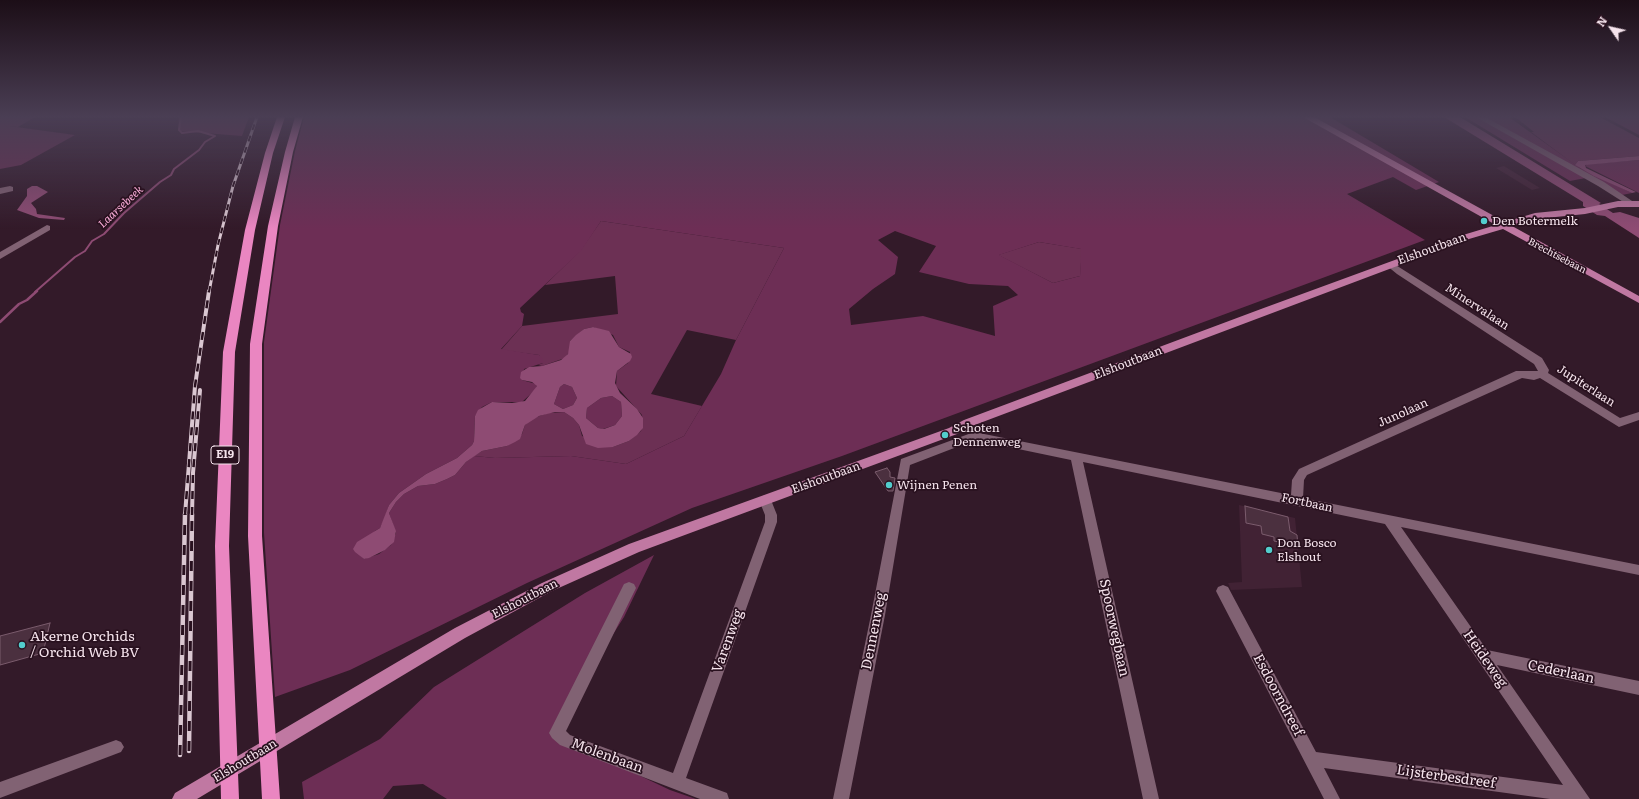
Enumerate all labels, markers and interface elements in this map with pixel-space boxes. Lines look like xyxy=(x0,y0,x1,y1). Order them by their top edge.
north arrow xyxy=(1591,8,1631,48)
text: N xyxy=(1592,13,1610,30)
water label: Laarsebeek xyxy=(96,183,146,231)
place label: Den Botermelk xyxy=(1492,214,1578,228)
marker: Den Botermelk xyxy=(1479,216,1489,226)
street label: Elshoutbaan xyxy=(1396,230,1468,268)
street label: Brechtsebaan xyxy=(1526,236,1588,276)
street label: Minervalaan xyxy=(1442,281,1512,333)
street label: Elshoutbaan xyxy=(1092,343,1164,383)
street label: Jupiterlaan xyxy=(1554,362,1618,410)
street label: Junolaan xyxy=(1376,396,1430,430)
place label: Schoten Dennenweg xyxy=(953,421,1021,449)
marker: Schoten Dennenweg xyxy=(940,430,950,440)
road number: E19 xyxy=(211,446,239,464)
street label: Elshoutbaan xyxy=(790,459,862,497)
place label: Wijnen Penen xyxy=(897,478,977,492)
marker: Wijnen Penen xyxy=(884,480,894,490)
street label: Fortbaan xyxy=(1280,491,1334,515)
place label: Don Bosco Elshout xyxy=(1277,536,1337,564)
marker: Don Bosco Elshout xyxy=(1264,545,1274,555)
street label: Elshoutbaan xyxy=(490,576,560,622)
street label: Spoorwegbaan xyxy=(1095,578,1133,678)
street label: Dennenweg xyxy=(858,591,890,671)
street label: Varenweg xyxy=(709,607,747,675)
street label: Heideweg xyxy=(1459,627,1511,691)
place label: Akerne Orchids / Orchid Web BV xyxy=(30,629,139,662)
marker: Akerne Orchids / Orchid Web BV xyxy=(17,640,27,650)
street label: Esdoorndreef xyxy=(1249,651,1307,739)
street label: Cederlaan xyxy=(1526,657,1596,687)
street label: Molenbaan xyxy=(569,735,645,777)
street label: Elshoutbaan xyxy=(210,736,280,786)
street label: Lijsterbesdreef xyxy=(1395,762,1497,792)

